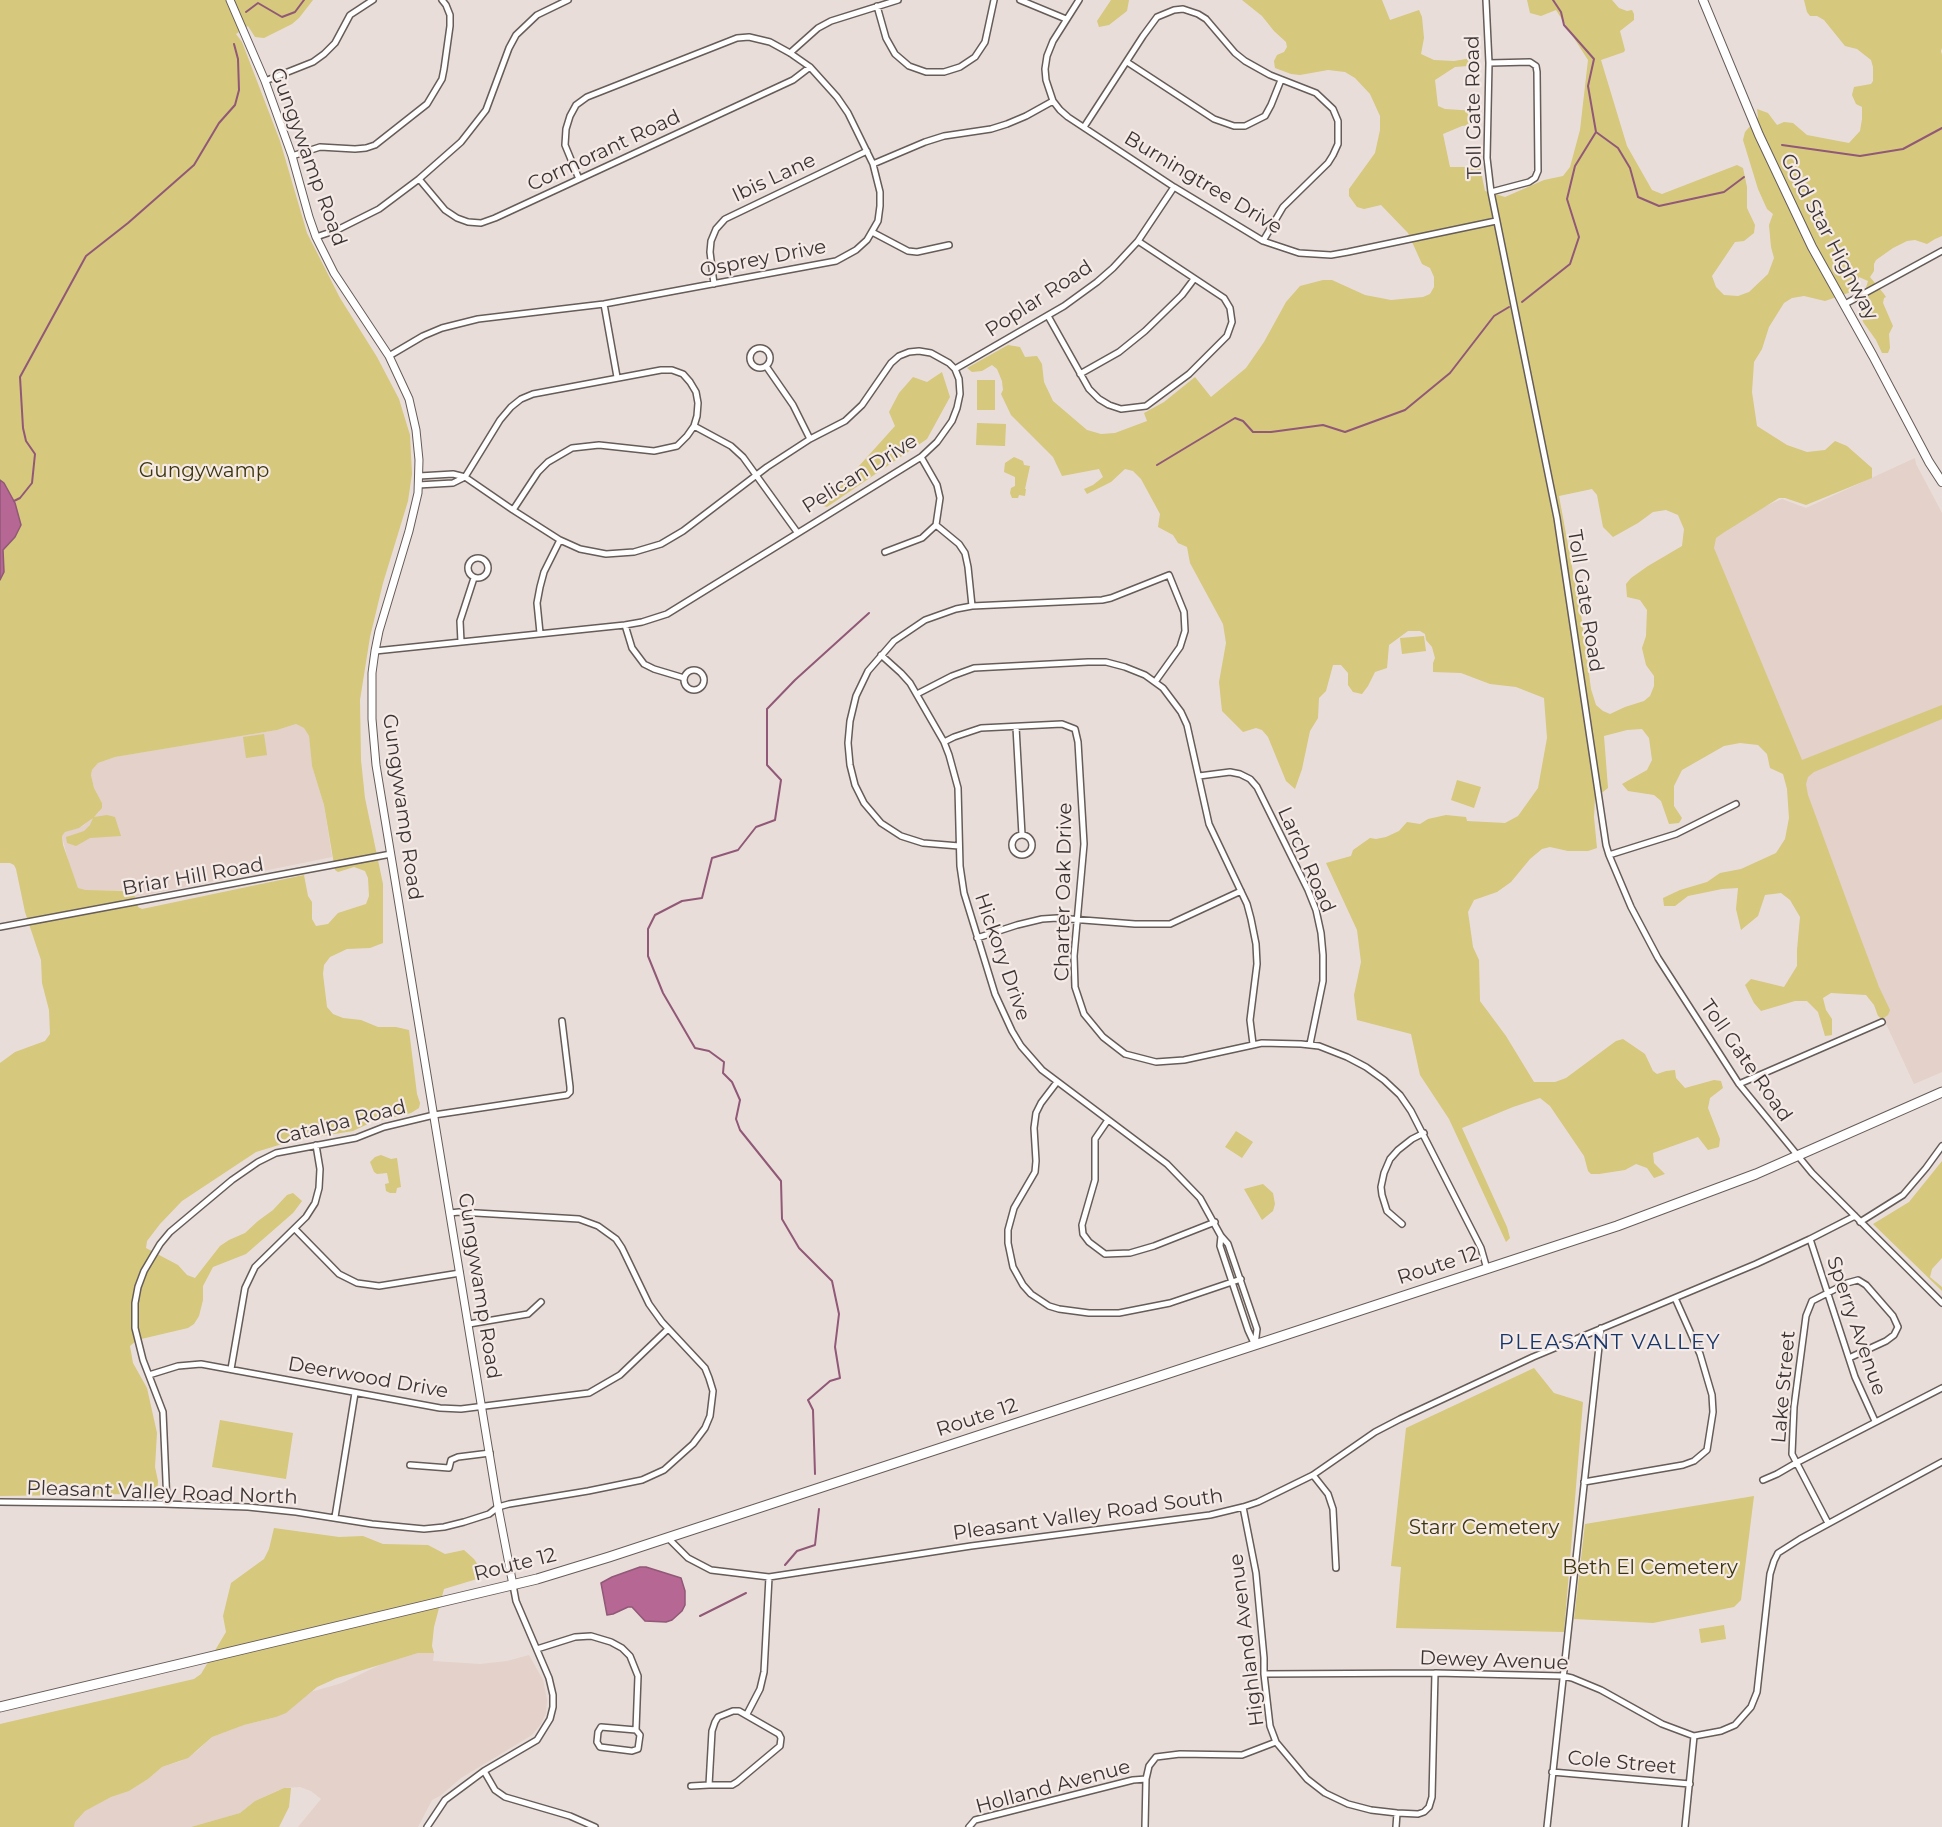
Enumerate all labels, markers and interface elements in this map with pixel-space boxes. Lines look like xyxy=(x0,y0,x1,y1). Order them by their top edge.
street label: Toll Gate Road xyxy=(1461,35,1487,179)
street label: Gungywamp Road xyxy=(265,65,351,249)
street label: Cormorant Road xyxy=(524,105,684,197)
street label: Burningtree Drive xyxy=(1120,126,1286,240)
street label: Ibis Lane xyxy=(729,148,819,208)
street label: Gold Star Highway xyxy=(1775,150,1883,324)
street label: Osprey Drive xyxy=(698,235,828,283)
street label: Poplar Road xyxy=(981,255,1097,343)
street label: Pelican Drive xyxy=(798,429,922,519)
park label: Gungywamp xyxy=(139,459,269,483)
street label: Toll Gate Road xyxy=(1562,528,1608,674)
street label: Gungywamp Road xyxy=(377,712,427,902)
street label: Charter Oak Drive xyxy=(1050,802,1078,982)
street label: Larch Road xyxy=(1272,803,1340,917)
street label: Briar Hill Road xyxy=(120,853,266,901)
street label: Hickory Drive xyxy=(969,890,1035,1024)
street label: Toll Gate Road xyxy=(1695,995,1797,1127)
street label: Catalpa Road xyxy=(273,1095,409,1151)
street label: Gungywamp Road xyxy=(452,1191,506,1381)
street label: Route 12 xyxy=(1394,1242,1482,1290)
street label: Sperry Avenue xyxy=(1821,1253,1891,1399)
district label: PLEASANT VALLEY xyxy=(1499,1330,1721,1356)
street label: Lake Street xyxy=(1767,1330,1801,1444)
street label: Deerwood Drive xyxy=(286,1352,450,1404)
street label: Route 12 xyxy=(933,1394,1021,1442)
street label: Pleasant Valley Road North xyxy=(26,1476,298,1510)
street label: Pleasant Valley Road South xyxy=(951,1484,1225,1546)
park label: Starr Cemetery xyxy=(1409,1516,1559,1540)
street label: Route 12 xyxy=(471,1543,559,1587)
street label: Highland Avenue xyxy=(1224,1552,1270,1728)
park label: Beth El Cemetery xyxy=(1562,1556,1738,1580)
street label: Dewey Avenue xyxy=(1419,1646,1569,1676)
street label: Cole Street xyxy=(1566,1746,1678,1780)
street label: Holland Avenue xyxy=(973,1755,1133,1819)

